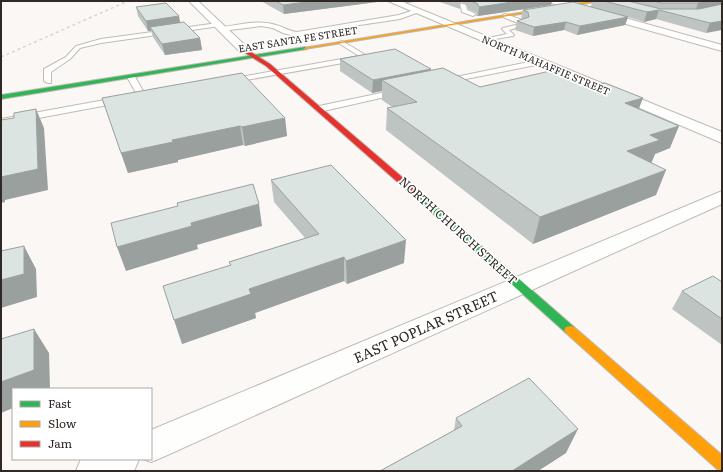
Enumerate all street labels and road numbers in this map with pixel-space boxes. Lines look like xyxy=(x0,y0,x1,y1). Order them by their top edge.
street label: EAST SANTA FE STREET xyxy=(237,22,359,55)
street label: NORTH MAHAFFIE STREET xyxy=(480,31,613,98)
street label: NORTH CHURCH STREET xyxy=(396,172,522,288)
street label: EAST POPLAR STREET xyxy=(350,285,501,367)

